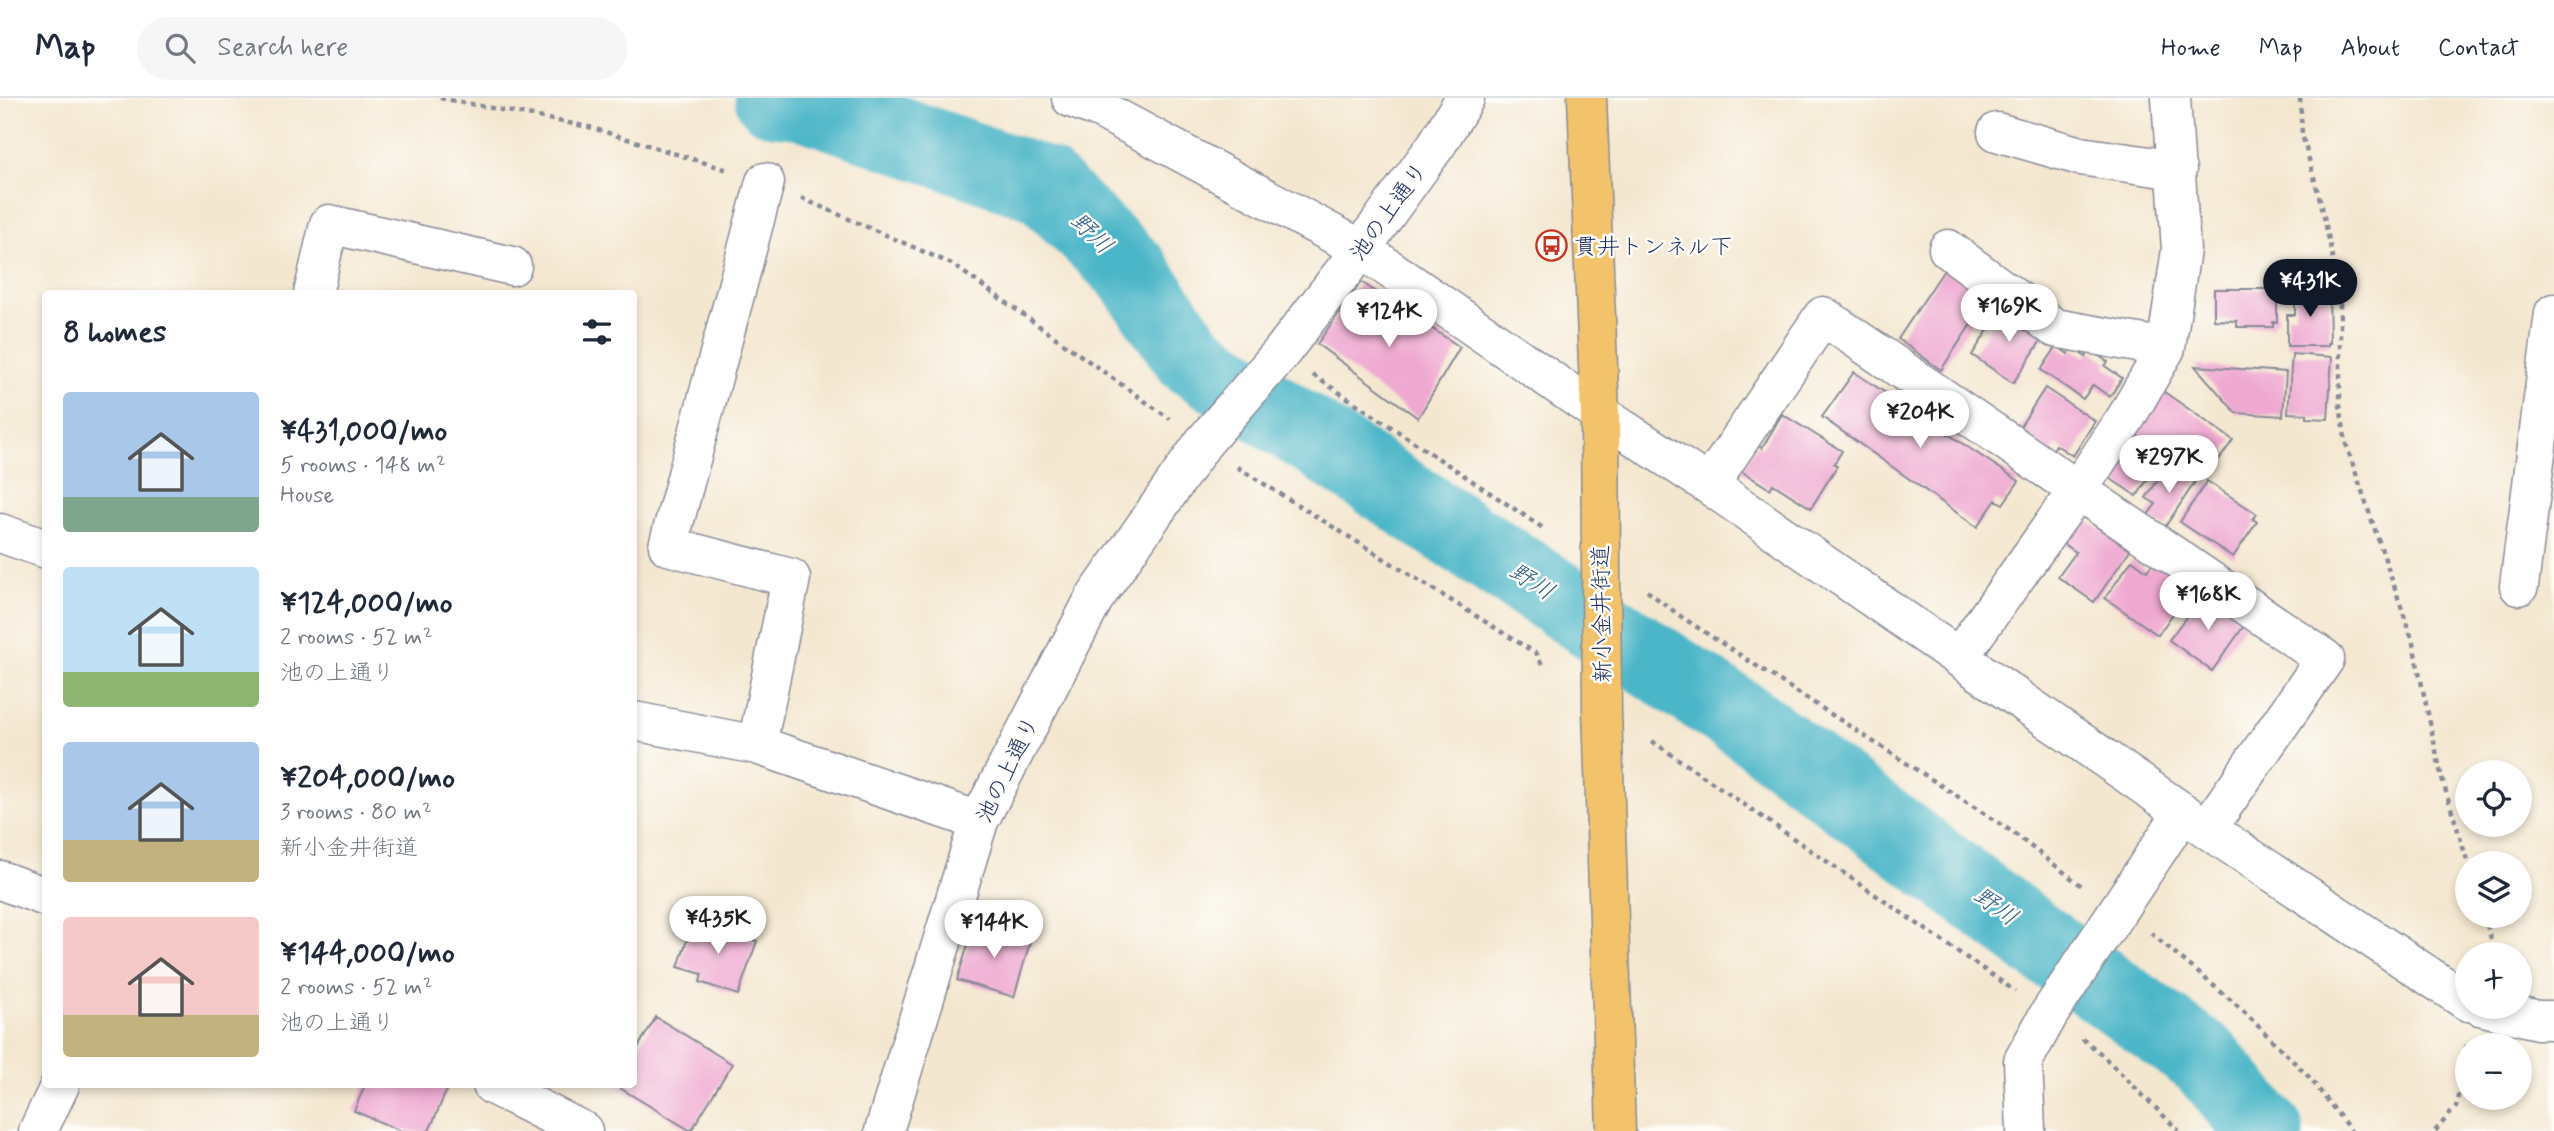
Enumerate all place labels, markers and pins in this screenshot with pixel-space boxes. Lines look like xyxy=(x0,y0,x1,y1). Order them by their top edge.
bus stop icon: 貫井トンネル下 xyxy=(1534,229,1568,263)
place label: 貫井トンネル下 xyxy=(1574,233,1733,263)
pin: ¥431K xyxy=(2261,260,2359,319)
pin: ¥169K xyxy=(1960,285,2058,344)
pin: ¥124K xyxy=(1340,289,1438,349)
pin: ¥204K xyxy=(1871,390,1969,450)
pin: ¥297K xyxy=(2120,436,2218,495)
pin: ¥168K xyxy=(2159,573,2257,632)
pin: ¥435K xyxy=(669,896,767,956)
pin: ¥144K xyxy=(945,900,1043,960)

